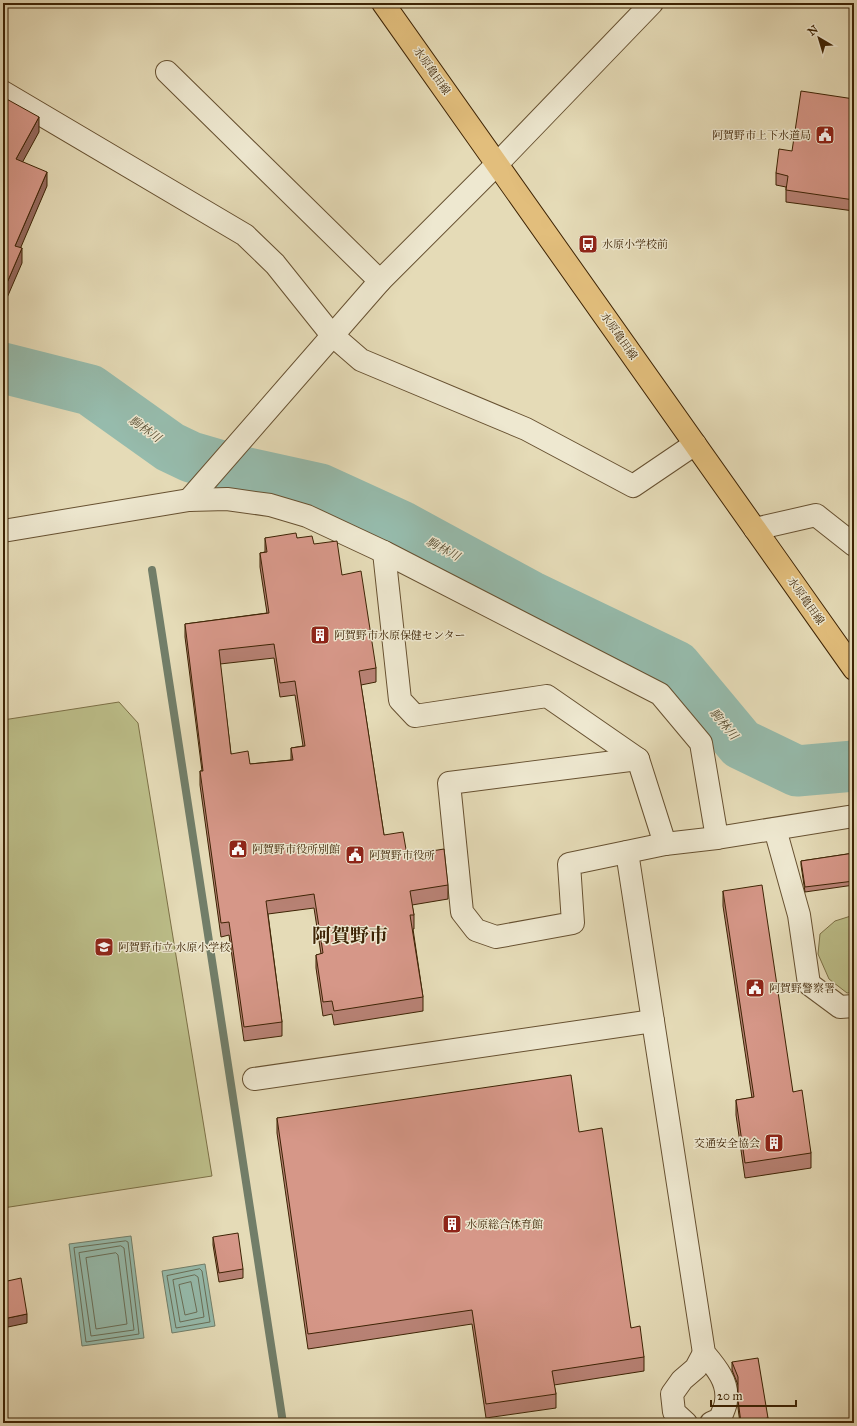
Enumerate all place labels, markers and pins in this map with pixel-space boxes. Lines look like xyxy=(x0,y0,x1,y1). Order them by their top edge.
public building icon: 阿賀野市上下水道局 xyxy=(814,124,836,146)
place label: 阿賀野市上下水道局 xyxy=(712,129,811,142)
bus stop icon: 水原小学校前 xyxy=(577,233,599,255)
place label: 水原小学校前 xyxy=(602,238,668,251)
building icon: 阿賀野市水原保健センター xyxy=(309,624,331,646)
place label: 阿賀野市水原保健センター xyxy=(334,629,466,642)
public building icon: 阿賀野市役所別館 xyxy=(227,838,249,860)
place label: 阿賀野市役所別館 xyxy=(252,843,340,856)
public building icon: 阿賀野市役所 xyxy=(344,844,366,866)
place label: 阿賀野市役所 xyxy=(369,849,435,862)
school or university icon: 阿賀野市立 水原小学校 xyxy=(93,936,115,958)
place label: 阿賀野市立 水原小学校 xyxy=(118,941,230,954)
public building icon: 阿賀野警察署 xyxy=(744,977,766,999)
place label: 阿賀野警察署 xyxy=(769,982,835,995)
building icon: 交通安全協会 xyxy=(763,1132,785,1154)
place label: 交通安全協会 xyxy=(694,1137,760,1150)
building icon: 水原総合体育館 xyxy=(441,1213,463,1235)
place label: 水原総合体育館 xyxy=(466,1218,543,1231)

